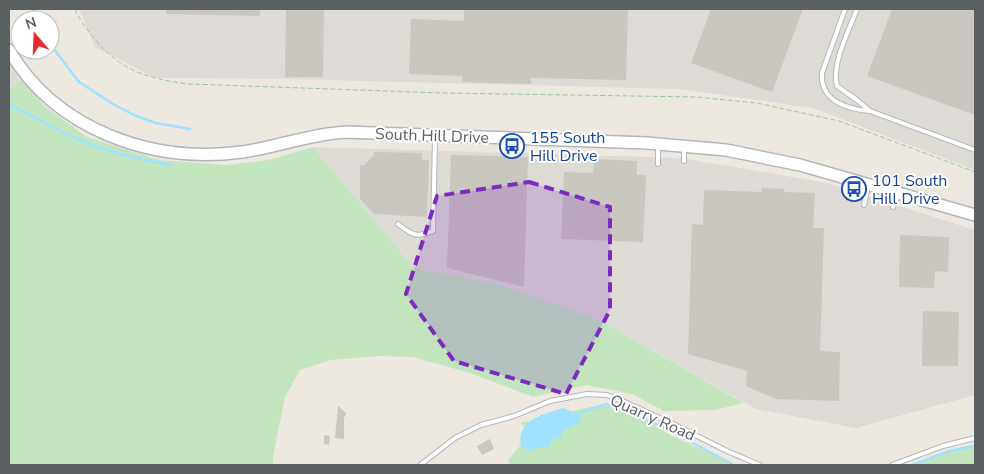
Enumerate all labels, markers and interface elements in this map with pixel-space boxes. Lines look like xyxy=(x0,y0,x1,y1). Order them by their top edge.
north arrow xyxy=(10,10,60,60)
text: N xyxy=(23,12,39,34)
street label: South Hill Drive xyxy=(375,123,489,149)
place label: 155 South Hill Drive xyxy=(530,127,605,167)
bus stop icon: 155 South Hill Drive xyxy=(499,133,525,159)
place label: 101 South Hill Drive xyxy=(872,170,947,210)
bus stop icon: 101 South Hill Drive xyxy=(841,176,867,202)
street label: Quarry Road xyxy=(606,389,699,447)

